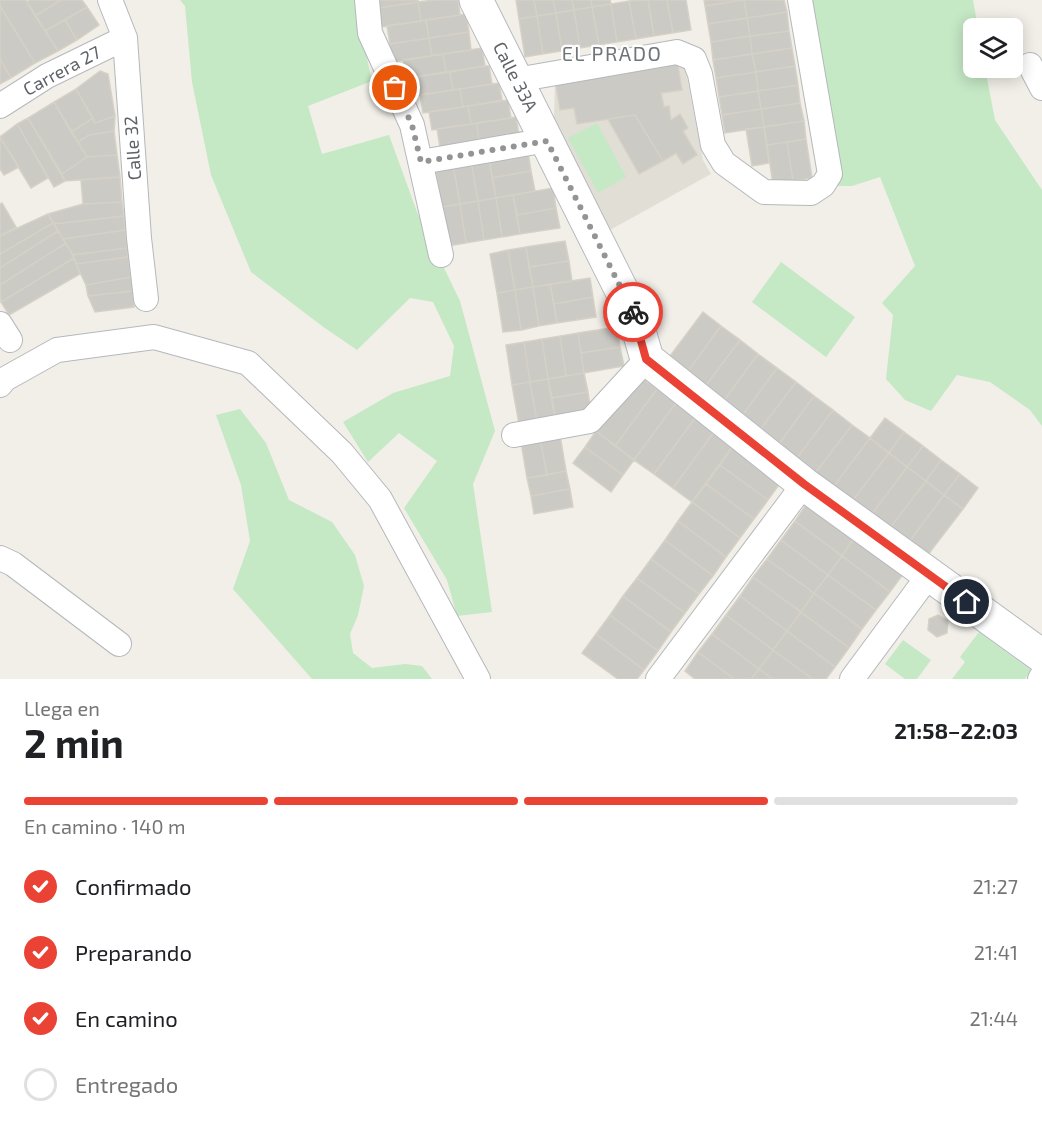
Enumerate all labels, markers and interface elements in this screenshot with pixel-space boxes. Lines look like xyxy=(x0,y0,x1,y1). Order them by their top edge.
map controls xyxy=(963,18,1023,78)
button: layers xyxy=(963,18,1023,78)
street label: Calle 33A xyxy=(489,38,543,116)
street label: Carrera 27 xyxy=(19,41,104,100)
district label: EL PRADO xyxy=(562,41,662,65)
pin xyxy=(369,62,420,113)
icon: bag xyxy=(378,71,411,104)
street label: Calle 32 xyxy=(119,115,145,181)
courier xyxy=(603,282,663,342)
icon: bike xyxy=(617,296,650,329)
pin xyxy=(941,576,992,627)
icon: home xyxy=(950,585,983,618)
text: Llega en xyxy=(24,696,100,720)
text: 21:58–22:03 xyxy=(894,717,1018,743)
text: 2 min xyxy=(24,719,124,766)
text: En camino · 140 m xyxy=(24,814,185,838)
icon: check xyxy=(24,870,57,903)
text: Confirmado xyxy=(75,873,191,899)
text: 21:27 xyxy=(973,874,1018,898)
icon: check xyxy=(24,936,57,969)
text: Preparando xyxy=(75,939,192,965)
text: 21:41 xyxy=(974,940,1018,964)
icon: check xyxy=(24,1002,57,1035)
text: En camino xyxy=(75,1005,178,1031)
text: 21:44 xyxy=(969,1006,1018,1030)
text: Entregado xyxy=(75,1071,178,1097)

